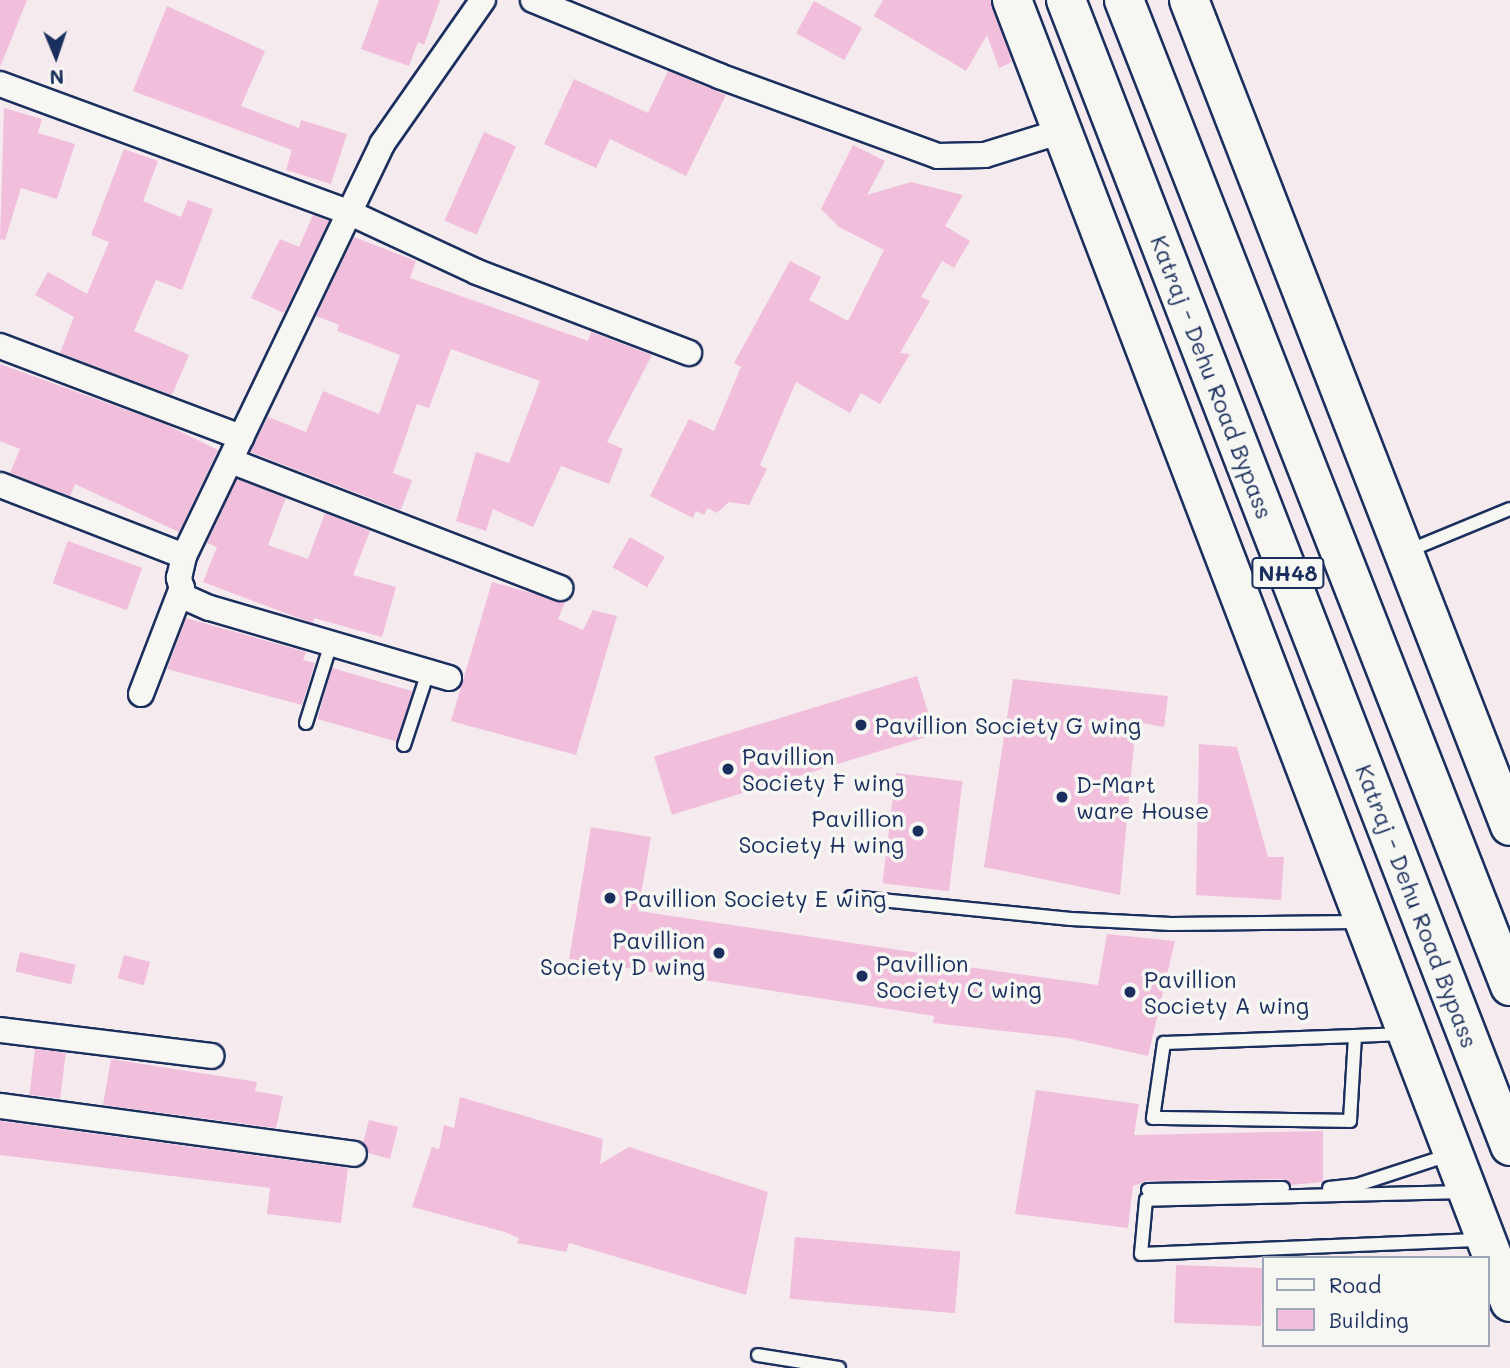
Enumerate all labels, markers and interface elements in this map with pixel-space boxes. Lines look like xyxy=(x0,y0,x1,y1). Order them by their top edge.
north arrow xyxy=(21,21,91,91)
text: N xyxy=(49,65,64,90)
street label: Katraj - Dehu Road Bypass xyxy=(1145,231,1279,523)
road number: NH48 xyxy=(1251,556,1325,590)
place label: Pavillion Society G wing xyxy=(875,711,1141,739)
marker: Pavillion Society G wing xyxy=(853,717,869,733)
place label: Pavillion Society F wing xyxy=(742,742,904,796)
street label: Katraj - Dehu Road Bypass xyxy=(1350,760,1484,1052)
marker: Pavillion Society F wing xyxy=(720,761,736,777)
place label: D-Mart ware House xyxy=(1076,770,1209,824)
marker: D-Mart ware House xyxy=(1054,789,1070,805)
place label: Pavillion Society H wing xyxy=(738,804,904,858)
marker: Pavillion Society H wing xyxy=(910,823,926,839)
place label: Pavillion Society E wing xyxy=(624,884,886,912)
marker: Pavillion Society E wing xyxy=(602,890,618,906)
place label: Pavillion Society D wing xyxy=(540,926,705,980)
marker: Pavillion Society D wing xyxy=(711,945,727,961)
place label: Pavillion Society C wing xyxy=(876,949,1042,1003)
place label: Pavillion Society A wing xyxy=(1144,965,1309,1019)
marker: Pavillion Society C wing xyxy=(854,968,870,984)
marker: Pavillion Society A wing xyxy=(1122,984,1138,1000)
legend xyxy=(1262,1256,1489,1347)
text: Road xyxy=(1329,1271,1381,1298)
text: Building xyxy=(1329,1306,1409,1333)

